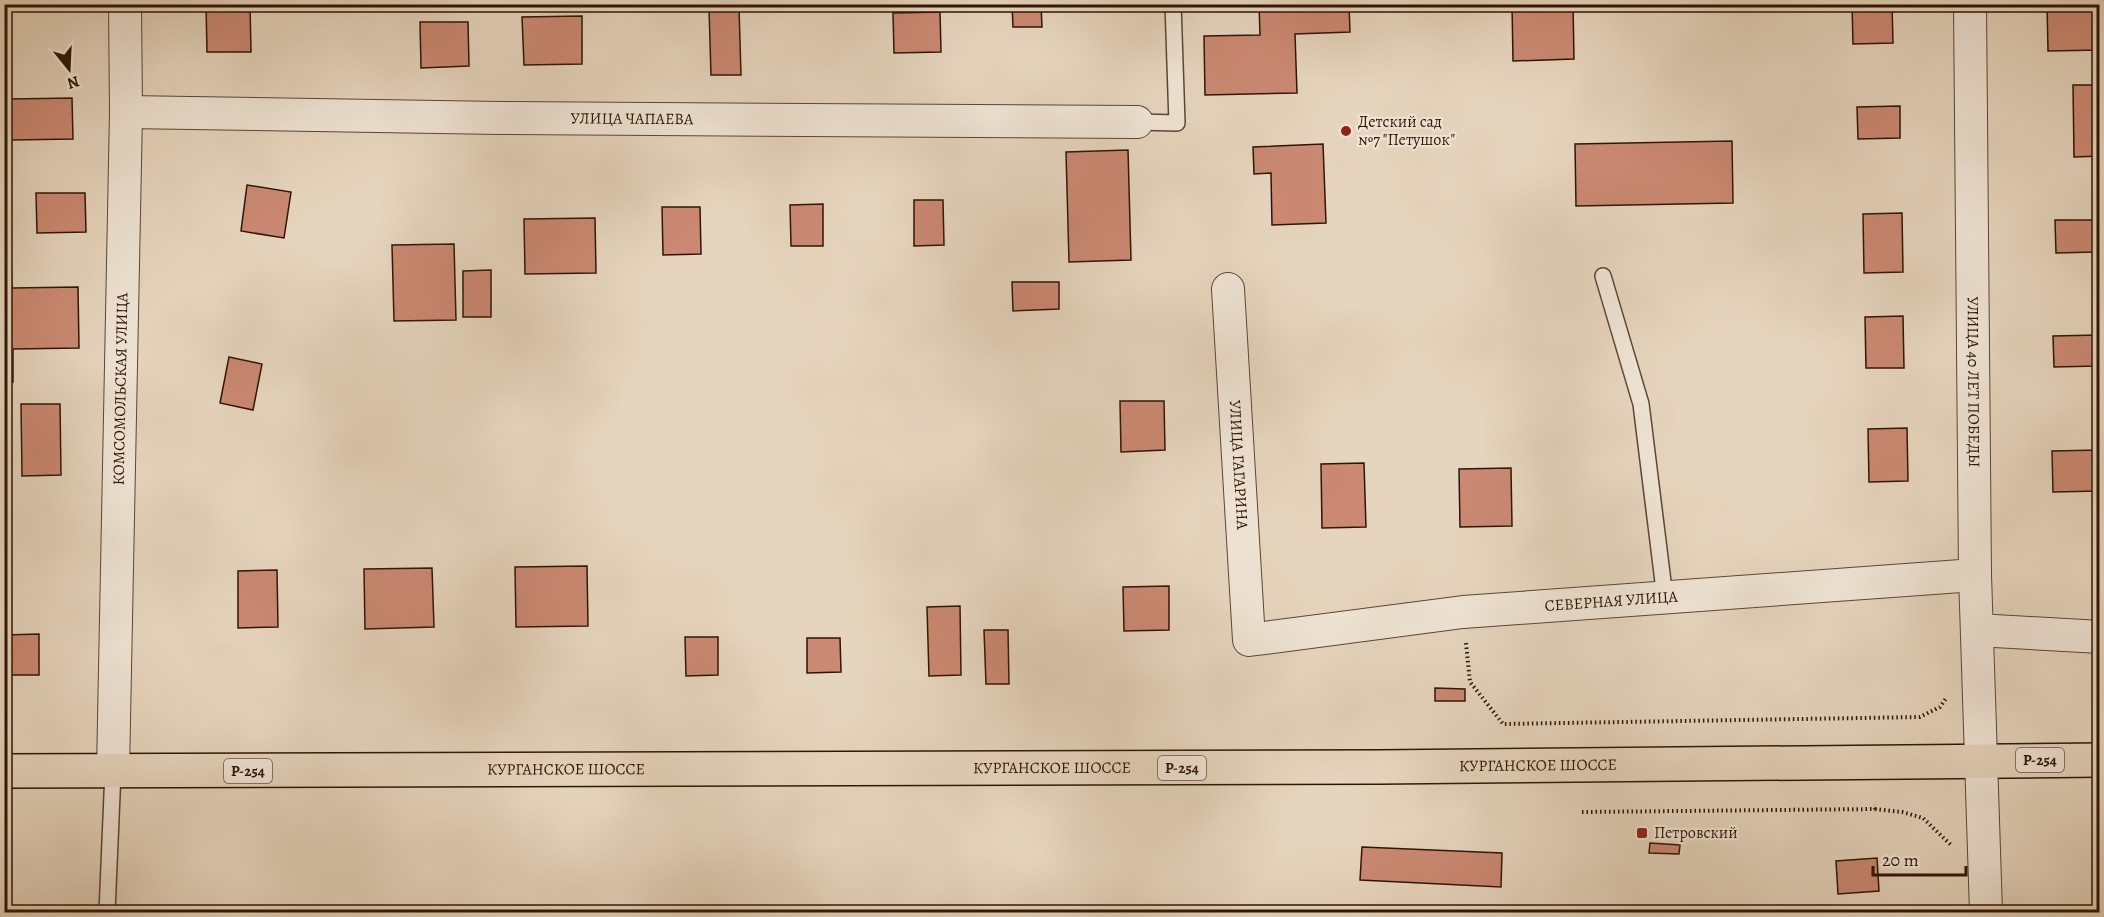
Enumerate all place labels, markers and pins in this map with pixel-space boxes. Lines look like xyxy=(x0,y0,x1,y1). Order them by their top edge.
place label: Детский сад №7 "Петушок" xyxy=(1358,111,1455,151)
marker: Детский сад №7 "Петушок" xyxy=(1339,124,1353,138)
place label: Петровский xyxy=(1654,822,1738,844)
marker: Петровский xyxy=(1635,826,1649,840)

